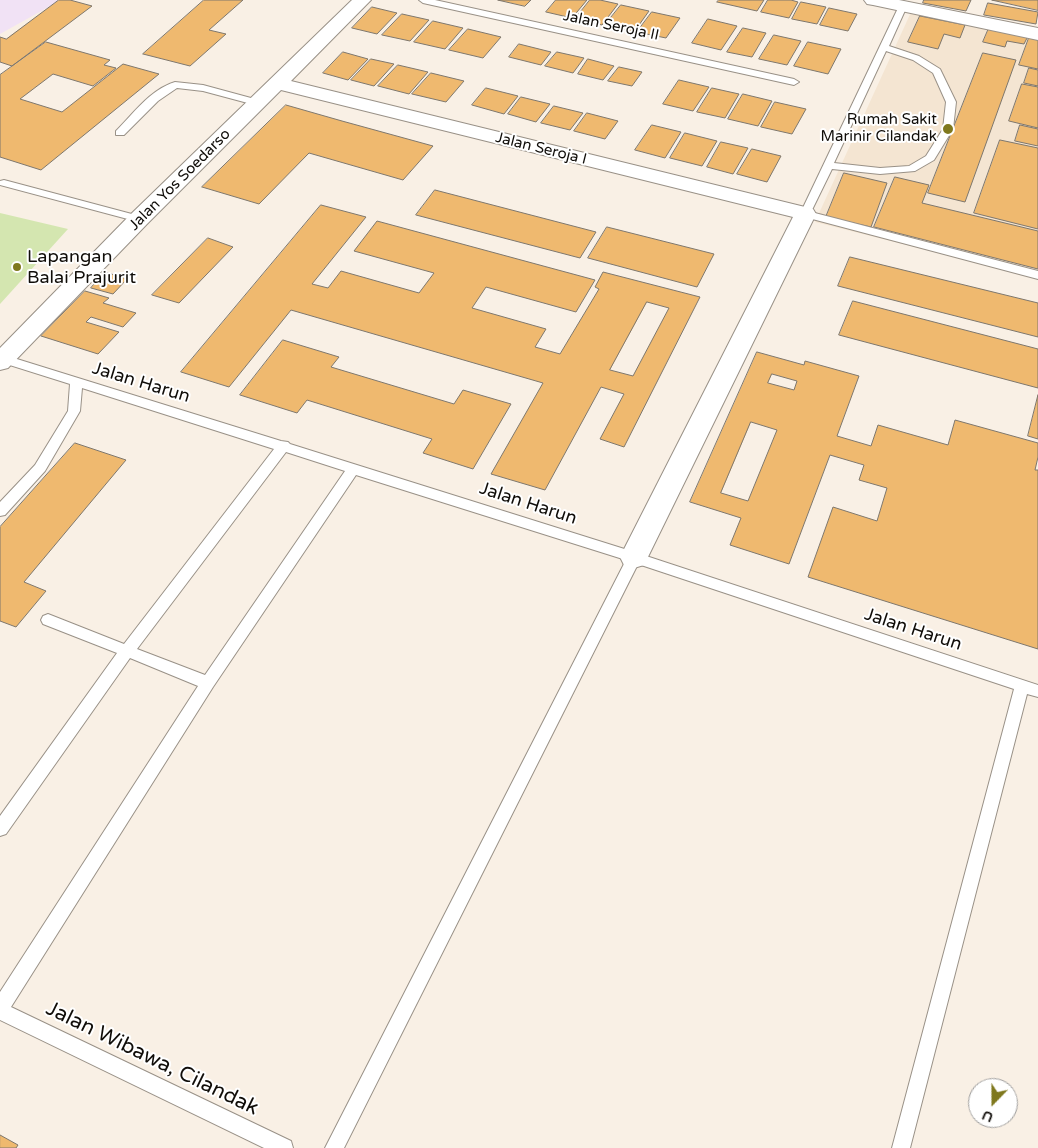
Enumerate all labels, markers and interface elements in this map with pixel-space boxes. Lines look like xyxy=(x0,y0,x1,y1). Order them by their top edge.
street label: Jalan Seroja II xyxy=(561,7,661,45)
place label: Rumah Sakit Marinir Cilandak xyxy=(821,111,937,146)
marker: Rumah Sakit Marinir Cilandak xyxy=(941,122,955,136)
street label: Jalan Yos Soedarso xyxy=(126,126,234,234)
street label: Jalan Seroja I xyxy=(494,129,588,169)
place label: Lapangan Balai Prajurit xyxy=(27,246,136,288)
marker: Lapangan Balai Prajurit xyxy=(11,261,23,273)
street label: Jalan Harun xyxy=(89,358,193,408)
street label: Jalan Harun xyxy=(477,478,579,530)
street label: Jalan Harun xyxy=(862,604,964,656)
street label: Jalan Wibawa, Cilandak xyxy=(42,997,262,1121)
north arrow xyxy=(968,1078,1018,1128)
text: U xyxy=(979,1107,996,1126)

